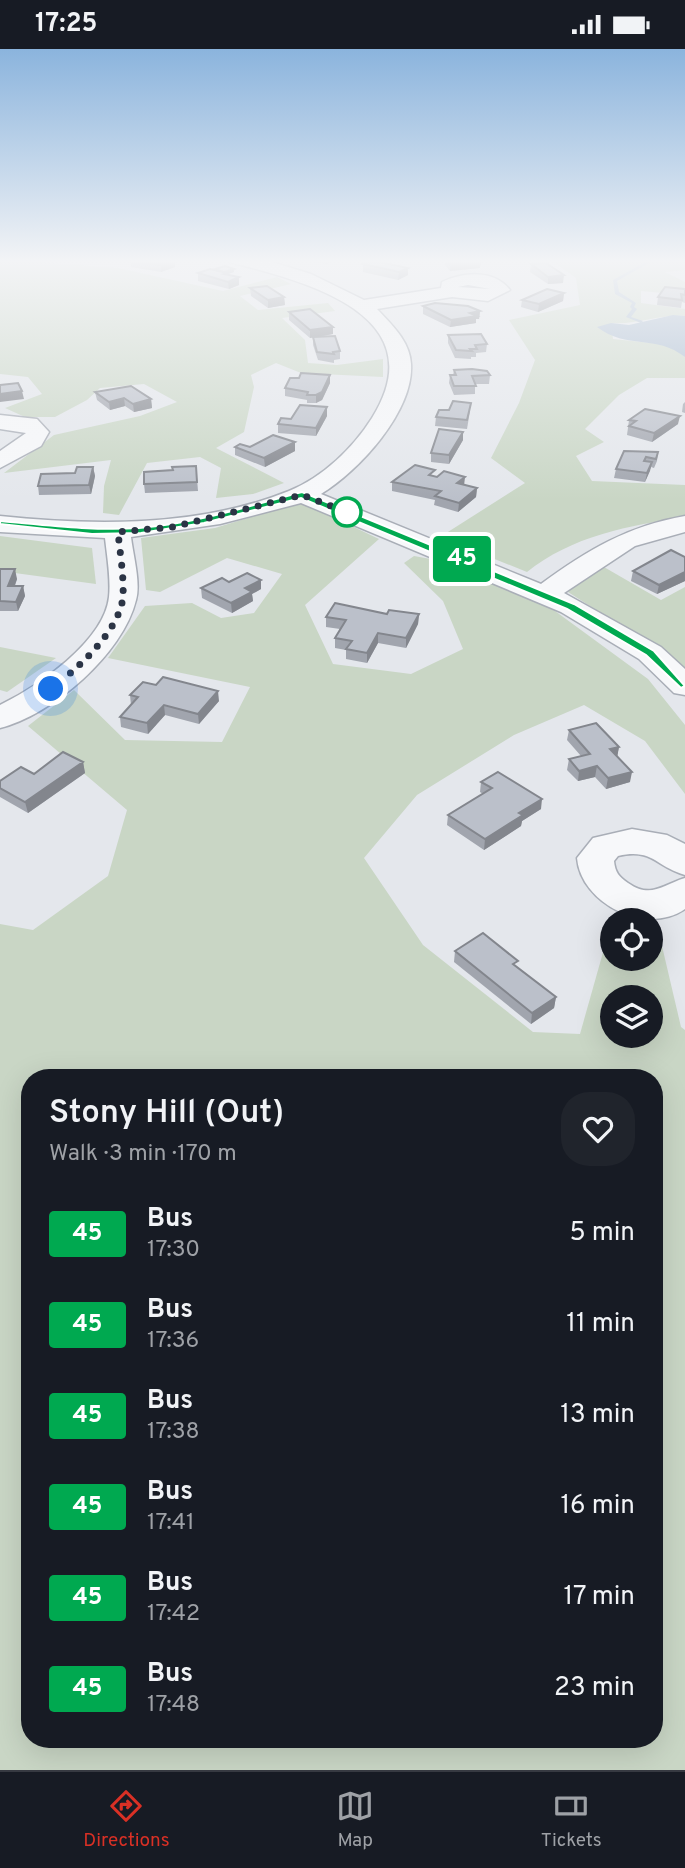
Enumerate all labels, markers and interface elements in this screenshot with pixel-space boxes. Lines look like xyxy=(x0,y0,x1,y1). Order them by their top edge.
text: 17:25 xyxy=(35,8,97,41)
unlabelled marker xyxy=(332,497,362,527)
line badge: 45 xyxy=(430,536,494,582)
text: 45 xyxy=(447,544,477,574)
your location xyxy=(33,671,68,706)
map controls xyxy=(600,908,663,1048)
button: locate xyxy=(600,908,663,971)
button: layers xyxy=(600,985,663,1048)
button: heart xyxy=(561,1092,635,1166)
text: Stony Hill (Out) xyxy=(49,1093,284,1135)
text: Walk · 3 min · 170 m xyxy=(49,1140,237,1169)
text: Bus xyxy=(147,1203,193,1236)
text: 5 min xyxy=(569,1217,635,1250)
text: 45 xyxy=(72,1219,103,1249)
text: 17:30 xyxy=(147,1236,200,1265)
text: Bus xyxy=(147,1294,193,1327)
text: 11 min xyxy=(566,1308,635,1341)
text: 45 xyxy=(72,1310,103,1340)
text: 17:36 xyxy=(147,1327,199,1356)
text: Bus xyxy=(147,1385,193,1418)
text: 13 min xyxy=(560,1399,635,1432)
text: 45 xyxy=(72,1401,103,1431)
text: 17:38 xyxy=(147,1418,200,1447)
text: Bus xyxy=(147,1476,193,1509)
text: 16 min xyxy=(560,1490,635,1523)
text: 45 xyxy=(72,1492,103,1522)
text: 17:41 xyxy=(147,1509,195,1538)
text: Bus xyxy=(147,1567,193,1600)
text: 17 min xyxy=(563,1581,635,1614)
text: 45 xyxy=(72,1583,103,1613)
text: 17:42 xyxy=(147,1600,200,1629)
text: Bus xyxy=(147,1658,193,1691)
text: 23 min xyxy=(554,1672,635,1705)
text: 45 xyxy=(72,1674,103,1704)
text: 17:48 xyxy=(147,1691,200,1720)
tab: Directions xyxy=(83,1787,170,1853)
tab: Map xyxy=(336,1787,374,1853)
tab: Tickets xyxy=(541,1787,602,1853)

